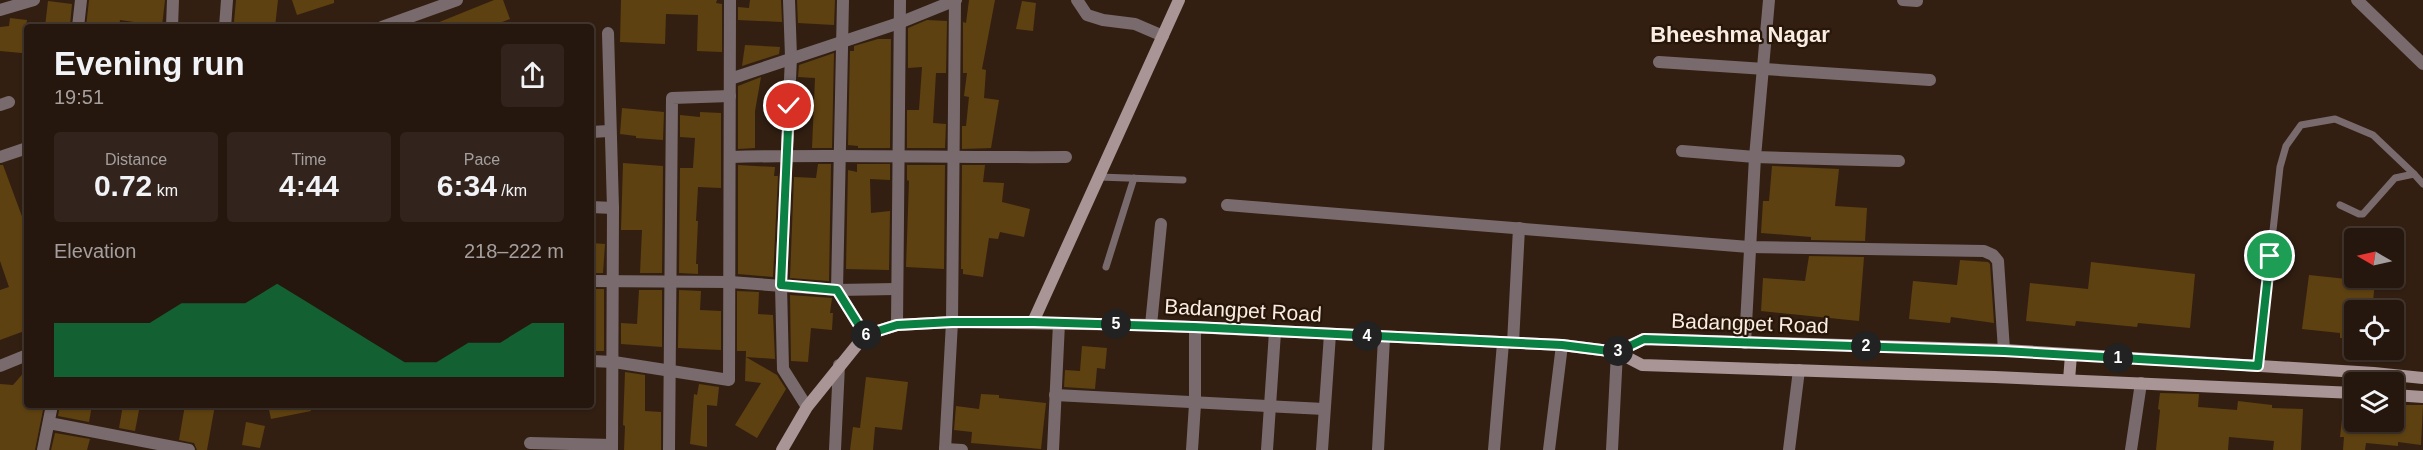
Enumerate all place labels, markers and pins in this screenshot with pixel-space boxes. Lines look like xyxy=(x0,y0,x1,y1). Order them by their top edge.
pin xyxy=(763,80,814,131)
pin xyxy=(2244,230,2295,281)
pin: 5 xyxy=(1101,309,1131,339)
pin: 6 xyxy=(851,320,881,350)
pin: 4 xyxy=(1352,321,1382,351)
pin: 2 xyxy=(1851,331,1881,361)
pin: 3 xyxy=(1603,336,1633,366)
pin: 1 xyxy=(2103,343,2133,373)

